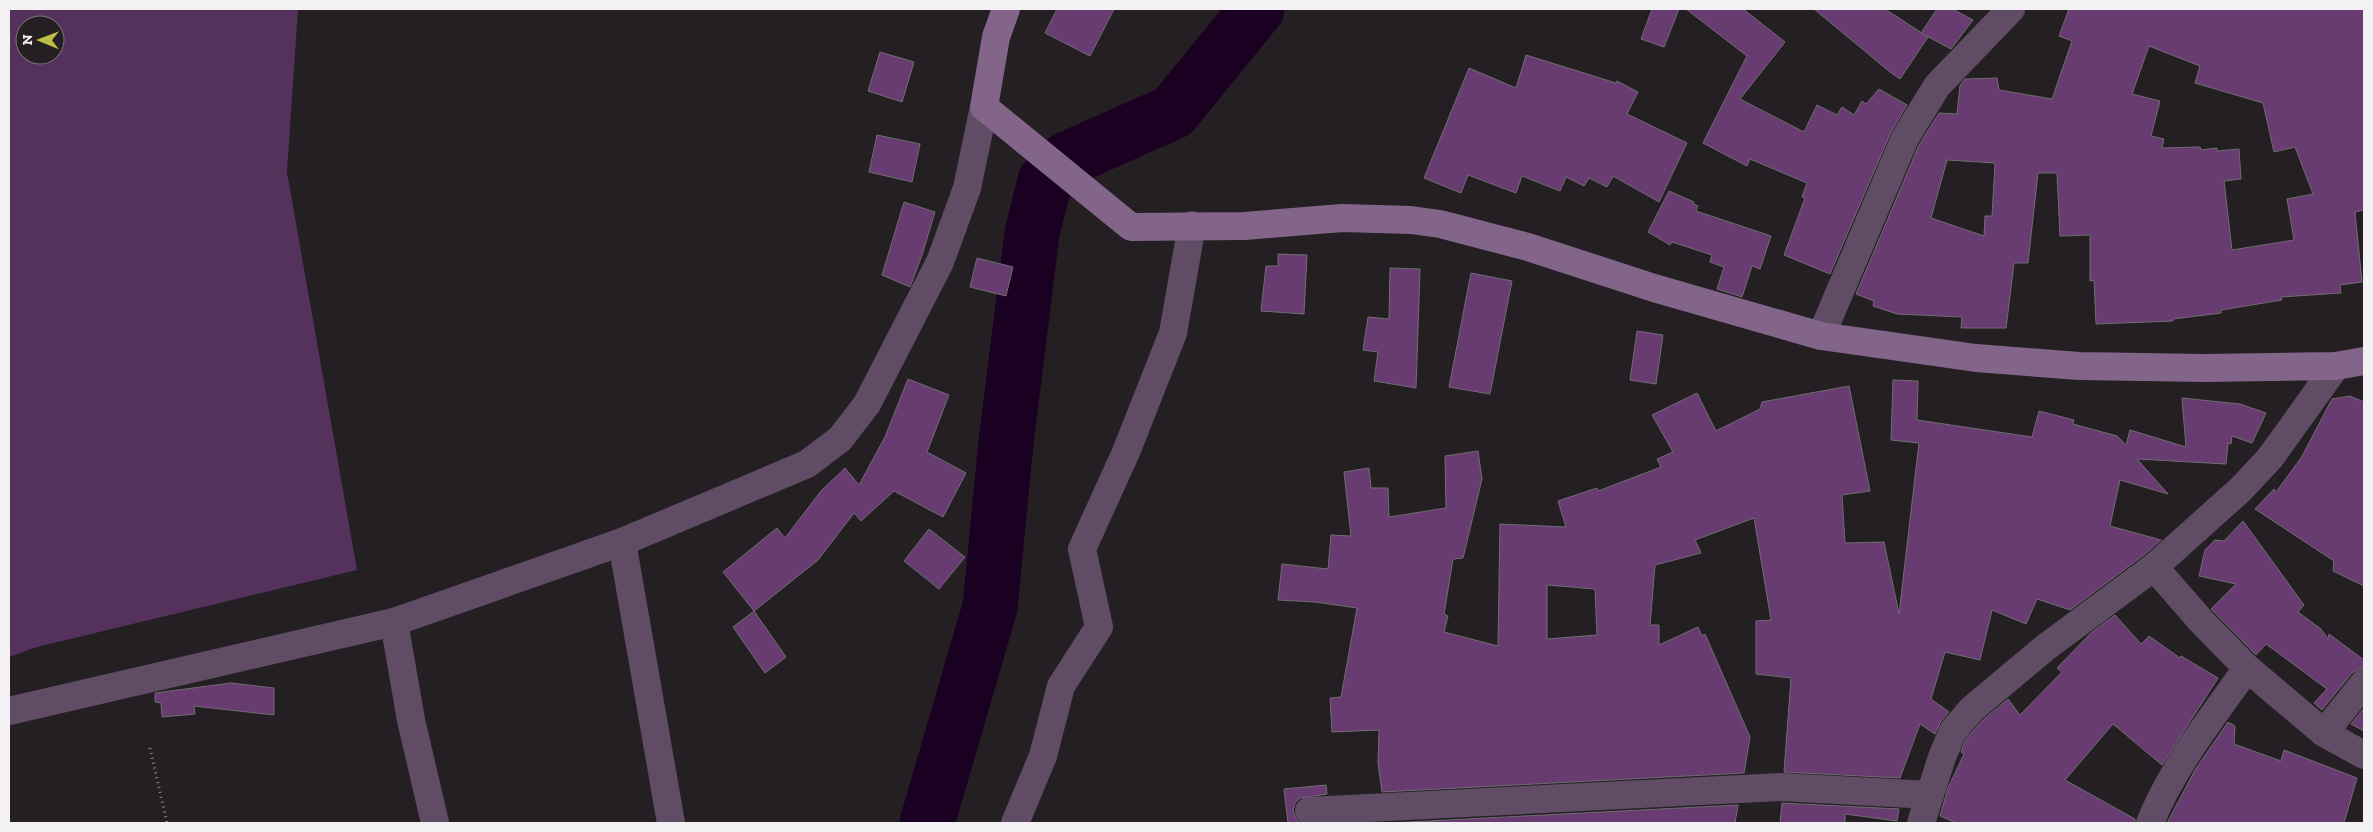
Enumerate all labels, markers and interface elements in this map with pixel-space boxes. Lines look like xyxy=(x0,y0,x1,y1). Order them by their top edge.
north arrow xyxy=(15,15,65,65)
text: N xyxy=(19,34,36,45)

